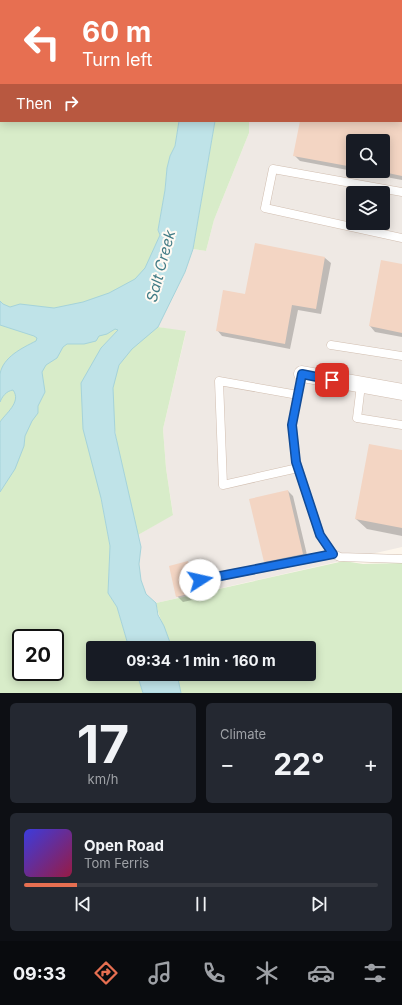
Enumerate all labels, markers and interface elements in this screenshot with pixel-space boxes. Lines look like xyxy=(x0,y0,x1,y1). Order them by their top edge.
text: 60 m xyxy=(82,15,151,49)
icon: left xyxy=(16,16,68,68)
text: Turn left xyxy=(82,49,152,70)
icon: right xyxy=(60,92,82,114)
text: Then xyxy=(16,94,52,113)
map controls xyxy=(346,134,390,230)
button: search xyxy=(346,134,390,178)
button: layers xyxy=(346,186,390,230)
water label: Salt Creek xyxy=(142,227,179,304)
pin xyxy=(315,363,349,397)
icon: arrive xyxy=(321,369,343,391)
position arrow xyxy=(179,559,221,601)
speed limit sign: 20 xyxy=(12,629,64,681)
text: 09:34 · 1 min · 160 m xyxy=(126,651,276,670)
text: 17 xyxy=(77,713,129,776)
text: Climate xyxy=(220,726,266,742)
text: 22° xyxy=(273,746,325,782)
text: − xyxy=(220,751,235,777)
text: + xyxy=(363,751,378,777)
text: km/h xyxy=(88,771,118,787)
text: Open Road xyxy=(84,836,164,855)
text: Tom Ferris xyxy=(84,855,149,871)
icon: previous xyxy=(72,893,94,915)
icon: pause xyxy=(190,893,212,915)
icon: next xyxy=(308,893,330,915)
icon: directions xyxy=(92,959,120,987)
icon: music xyxy=(146,959,174,987)
icon: phone xyxy=(200,959,228,987)
icon: climate xyxy=(253,959,281,987)
icon: car xyxy=(307,959,335,987)
icon: filters xyxy=(361,959,389,987)
text: 09:33 xyxy=(13,963,66,984)

